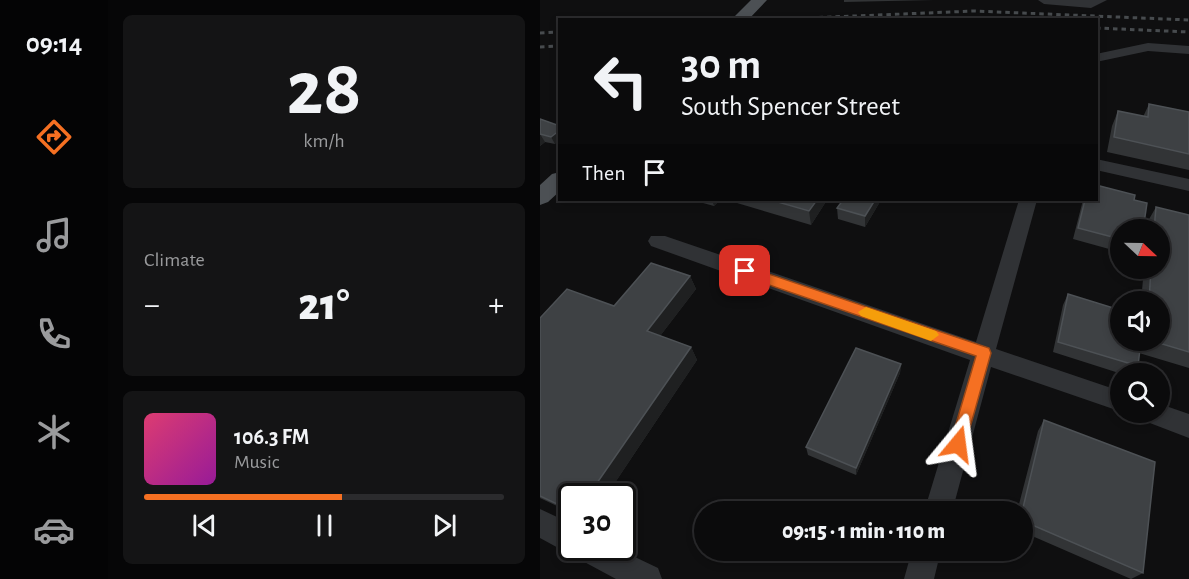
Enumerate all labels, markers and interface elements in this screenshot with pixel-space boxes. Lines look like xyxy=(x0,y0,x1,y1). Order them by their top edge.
text: 09:14 xyxy=(26,30,82,57)
icon: left xyxy=(582,42,660,120)
text: 30 m xyxy=(681,44,761,86)
text: 28 xyxy=(286,51,362,129)
text: South Spencer Street xyxy=(681,93,900,120)
icon: directions xyxy=(33,116,75,158)
text: km/h xyxy=(303,131,345,151)
icon: arrive xyxy=(638,156,671,189)
text: Then xyxy=(582,162,626,184)
icon: music xyxy=(33,214,75,256)
north arrow xyxy=(1110,219,1170,279)
map controls xyxy=(1110,219,1170,423)
pin xyxy=(719,245,770,296)
text: Climate xyxy=(144,250,205,270)
icon: arrive xyxy=(728,254,761,287)
text: 21° xyxy=(298,283,350,328)
text: − xyxy=(144,289,160,322)
text: + xyxy=(488,289,504,322)
button: sound xyxy=(1110,291,1170,351)
icon: phone xyxy=(33,313,75,355)
button: search xyxy=(1110,363,1170,423)
icon: climate xyxy=(33,411,75,453)
position arrow xyxy=(926,412,990,476)
text: 106.3 FM xyxy=(234,426,309,448)
text: Music xyxy=(234,452,280,472)
speed limit sign: 30 xyxy=(558,483,636,561)
icon: car xyxy=(33,509,75,551)
icon: previous xyxy=(188,509,221,542)
icon: pause xyxy=(308,509,341,542)
icon: next xyxy=(428,509,461,542)
text: 09:15 · 1 min · 110 m xyxy=(782,520,945,542)

